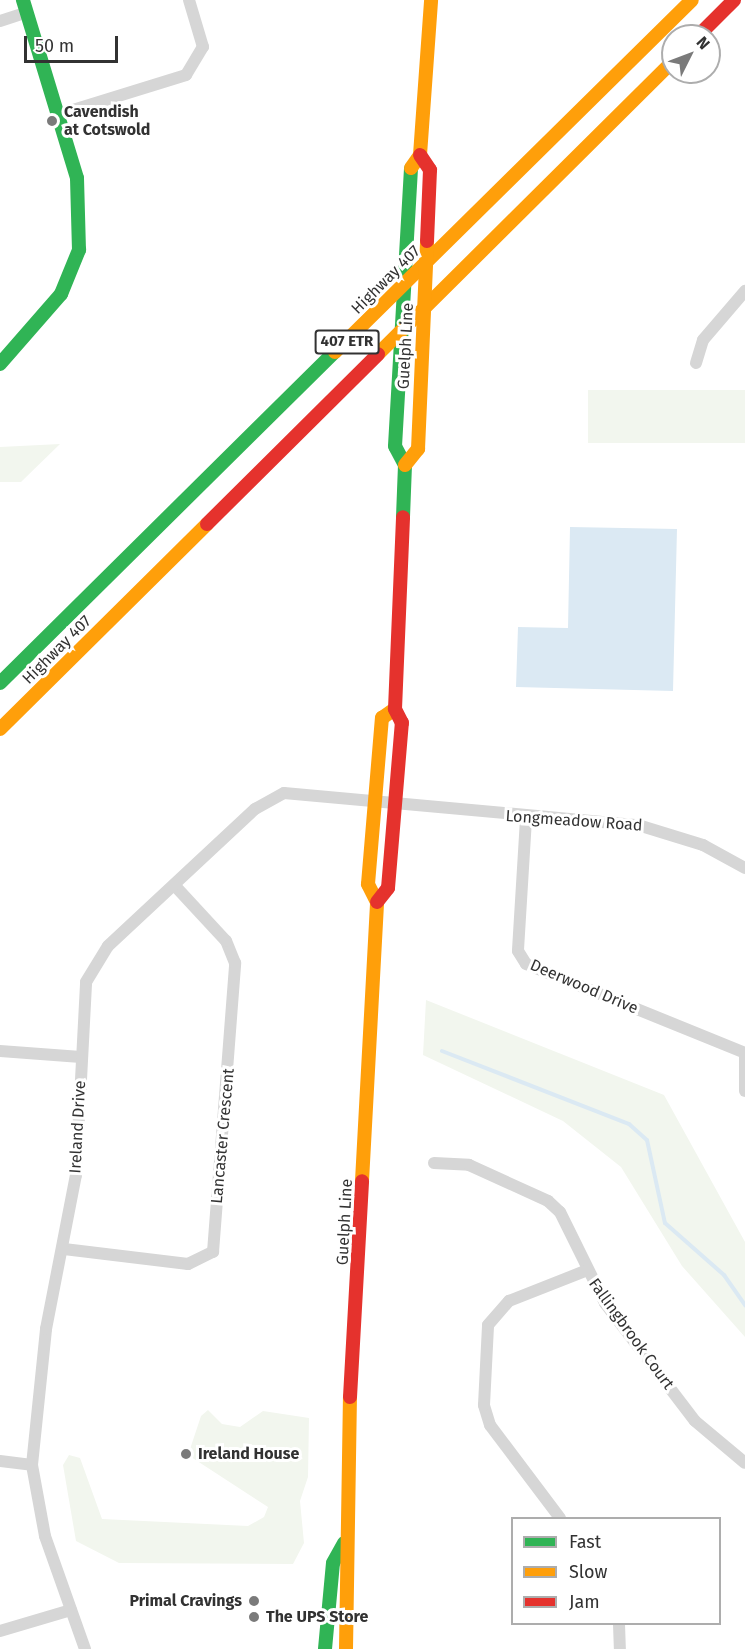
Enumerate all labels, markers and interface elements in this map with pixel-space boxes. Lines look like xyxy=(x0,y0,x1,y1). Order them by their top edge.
scale bar xyxy=(27,24,122,62)
north arrow xyxy=(661,24,721,84)
text: N xyxy=(693,33,714,53)
text: 50 m xyxy=(35,35,74,57)
place label: Cavendish at Cotswold xyxy=(64,102,150,140)
marker: Cavendish at Cotswold xyxy=(45,114,59,128)
street label: Highway 407 xyxy=(348,242,424,318)
street label: Guelph Line xyxy=(394,302,418,390)
road number: 407 ETR xyxy=(314,330,380,354)
street label: Highway 407 xyxy=(19,612,95,688)
street label: Longmeadow Road xyxy=(505,807,643,835)
street label: Deerwood Drive xyxy=(527,956,641,1018)
street label: Lancaster Crescent xyxy=(208,1067,238,1205)
street label: Ireland Drive xyxy=(66,1080,90,1174)
street label: Guelph Line xyxy=(333,1178,357,1266)
street label: Fallingbrook Court xyxy=(584,1275,678,1393)
place label: Ireland House xyxy=(198,1444,299,1464)
marker: Ireland House xyxy=(179,1447,193,1461)
legend xyxy=(511,1517,721,1625)
text: Fast xyxy=(569,1531,601,1553)
text: Slow xyxy=(569,1561,607,1583)
place label: Primal Cravings xyxy=(129,1591,242,1611)
text: Jam xyxy=(569,1591,600,1613)
marker: Primal Cravings xyxy=(247,1594,261,1608)
place label: The UPS Store xyxy=(266,1607,368,1627)
marker: The UPS Store xyxy=(247,1610,261,1624)

